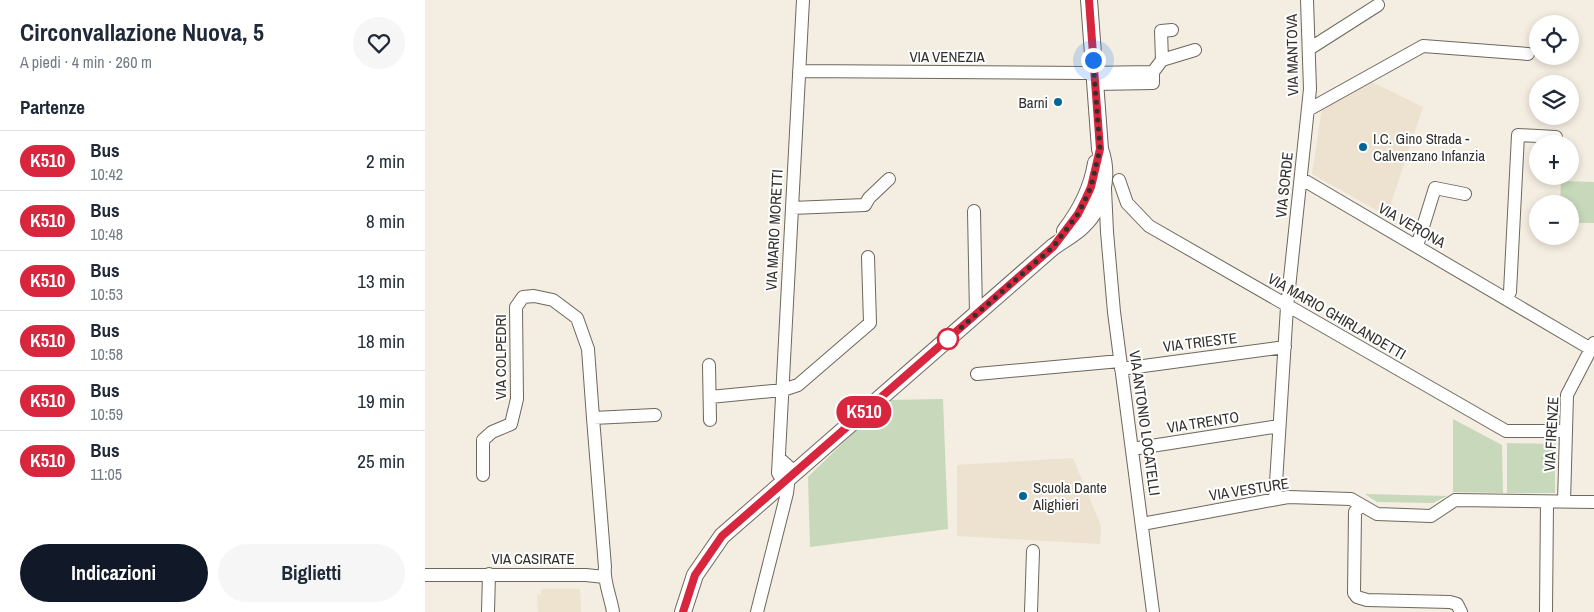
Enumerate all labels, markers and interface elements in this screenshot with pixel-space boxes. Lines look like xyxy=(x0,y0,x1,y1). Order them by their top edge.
street label: VIA MANTOVA xyxy=(1281,13,1303,96)
map controls xyxy=(1529,15,1579,245)
button: locate xyxy=(1529,15,1579,65)
text: Circonvallazione Nuova, 5 xyxy=(20,16,264,48)
button: heart xyxy=(353,17,405,69)
street label: VIA VENEZIA xyxy=(909,46,985,67)
your location xyxy=(1081,48,1106,73)
text: A piedi · 4 min · 260 m xyxy=(20,51,152,73)
button: layers xyxy=(1529,75,1579,125)
place label: Barni xyxy=(1019,92,1048,113)
text: Partenze xyxy=(20,94,85,120)
marker: Barni xyxy=(1052,96,1064,108)
place label: I.C. Gino Strada - Calvenzano Infanzia xyxy=(1373,128,1485,166)
button: + xyxy=(1529,135,1579,185)
text: Bus xyxy=(90,137,120,163)
marker: I.C. Gino Strada - Calvenzano Infanzia xyxy=(1357,141,1369,153)
text: K510 xyxy=(30,148,65,173)
text: 2 min xyxy=(366,148,405,174)
street label: VIA SORDE xyxy=(1270,151,1298,219)
text: 10:42 xyxy=(90,163,123,185)
street label: VIA MARIO MORETTI xyxy=(760,169,788,291)
button: − xyxy=(1529,195,1579,245)
text: Bus xyxy=(90,197,120,223)
street label: VIA VERONA xyxy=(1374,197,1450,253)
text: K510 xyxy=(30,208,65,233)
text: 8 min xyxy=(366,208,405,234)
text: 10:48 xyxy=(90,223,123,245)
text: Bus xyxy=(90,257,120,283)
text: K510 xyxy=(30,268,65,293)
text: 13 min xyxy=(357,268,405,294)
street label: VIA MARIO GHIRLANDETTI xyxy=(1264,268,1410,364)
text: 10:53 xyxy=(90,283,123,305)
street label: VIA COLPEDRI xyxy=(490,314,511,400)
text: Bus xyxy=(90,317,120,343)
street label: VIA TRIESTE xyxy=(1162,327,1238,357)
text: K510 xyxy=(30,328,65,353)
text: 18 min xyxy=(357,328,405,354)
unlabelled marker xyxy=(937,328,959,350)
text: 10:58 xyxy=(90,343,123,365)
street label: VIA ANTONIO LOCATELLI xyxy=(1124,349,1166,497)
text: Bus xyxy=(90,377,120,403)
text: K510 xyxy=(30,388,65,413)
text: 19 min xyxy=(357,388,405,414)
line badge: K510 xyxy=(829,396,899,428)
street label: VIA FIRENZE xyxy=(1539,396,1563,472)
text: K510 xyxy=(846,399,882,424)
text: 10:59 xyxy=(90,403,123,425)
street label: VIA TRENTO xyxy=(1165,406,1241,438)
text: Bus xyxy=(90,437,120,463)
text: K510 xyxy=(30,448,65,473)
text: 25 min xyxy=(357,448,405,474)
text: 11:05 xyxy=(90,463,122,485)
street label: VIA VESTURE xyxy=(1208,472,1290,506)
place label: Scuola Dante Alighieri xyxy=(1032,477,1107,515)
marker: Scuola Dante Alighieri xyxy=(1017,490,1029,502)
button: Indicazioni xyxy=(20,544,208,602)
button: Biglietti xyxy=(218,544,405,602)
street label: VIA CASIRATE xyxy=(491,548,575,569)

